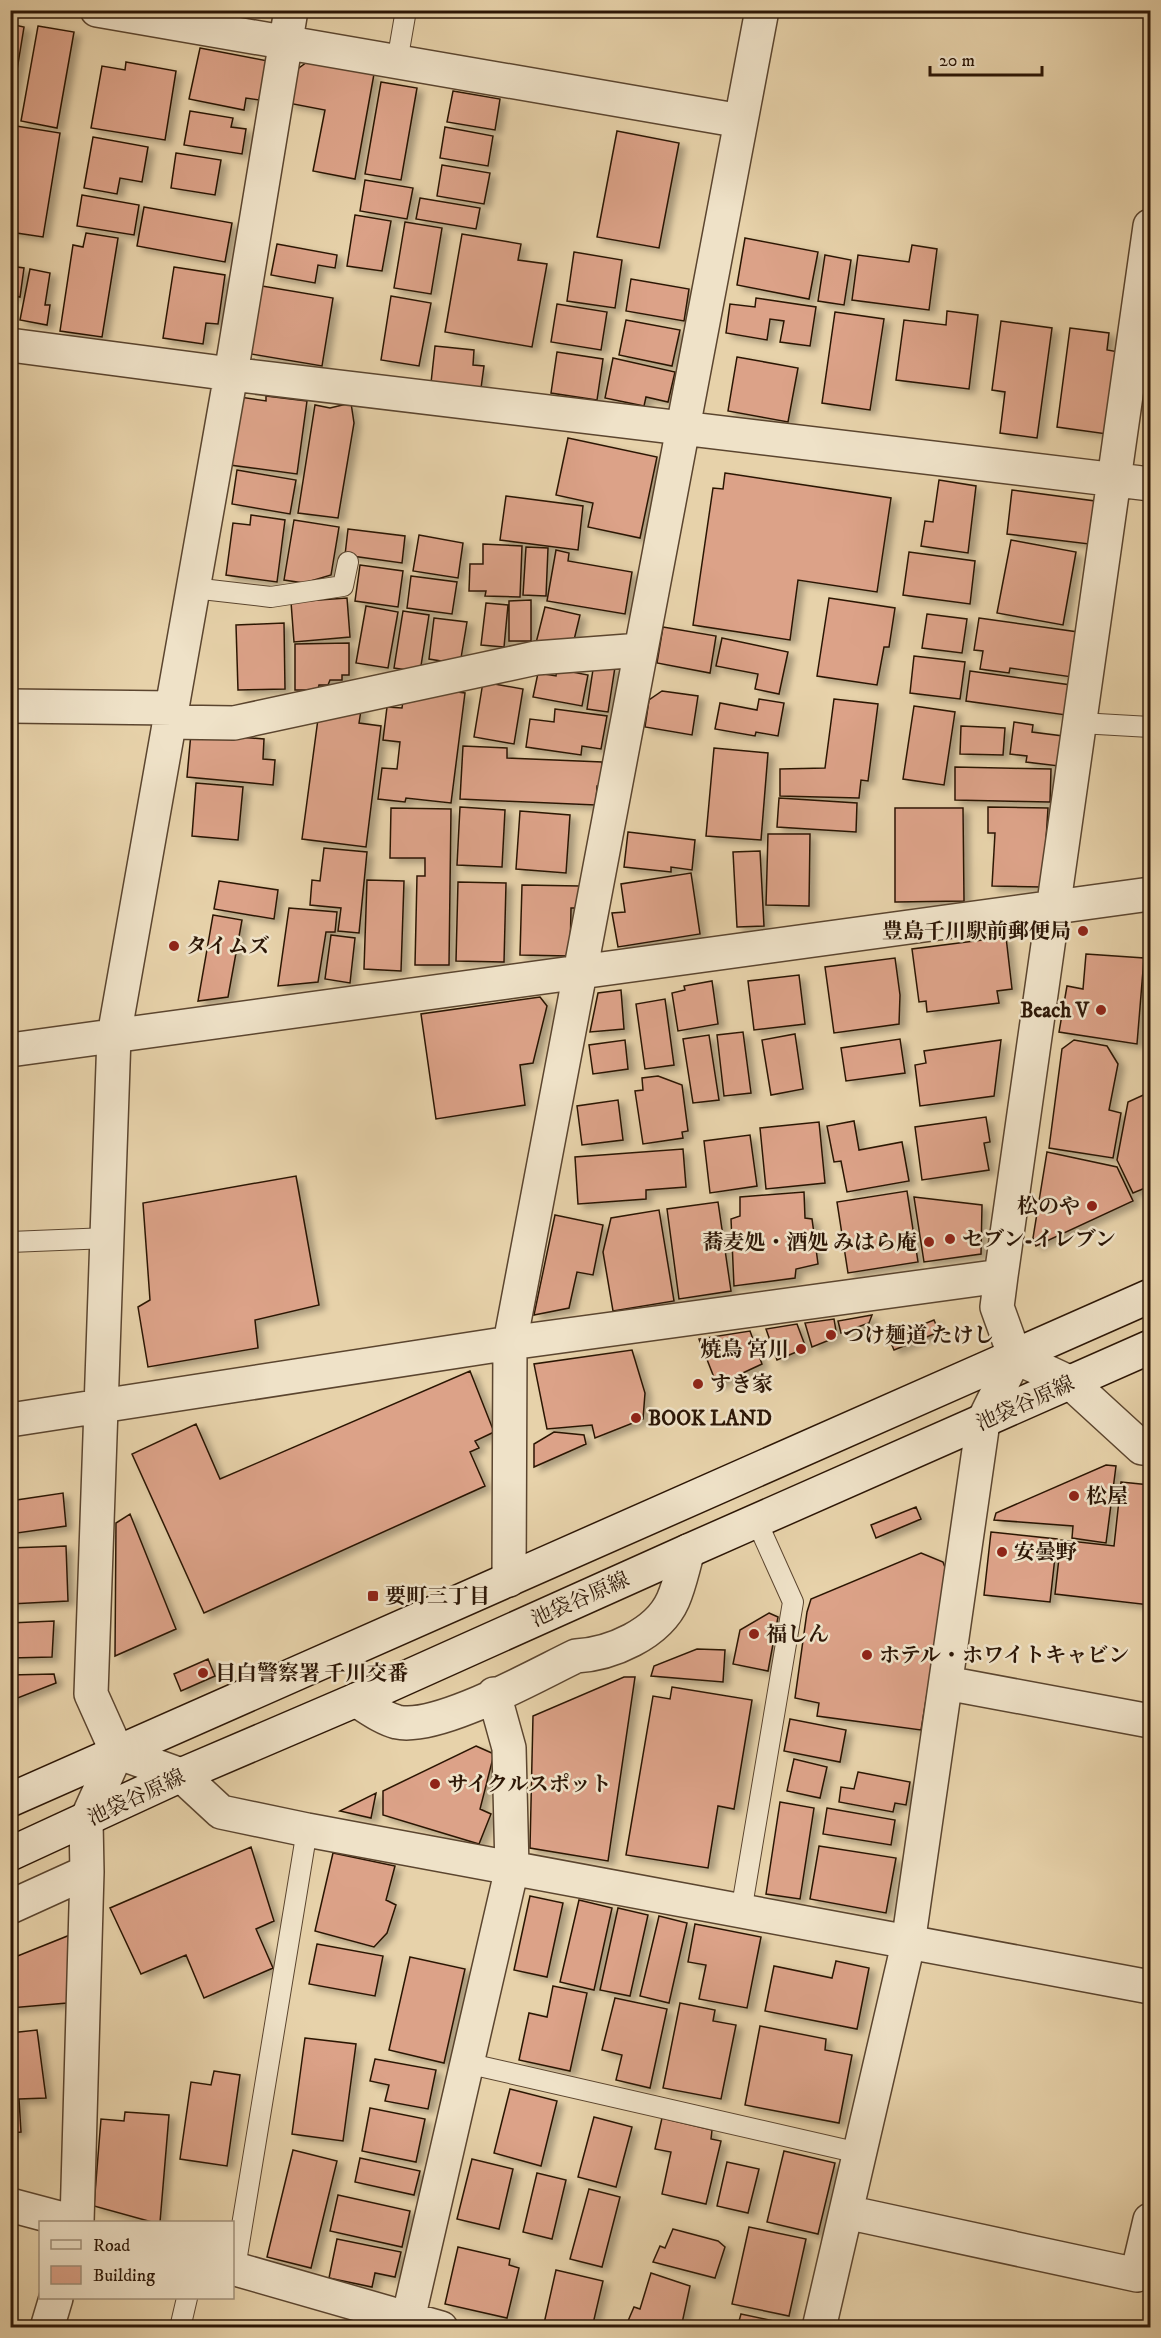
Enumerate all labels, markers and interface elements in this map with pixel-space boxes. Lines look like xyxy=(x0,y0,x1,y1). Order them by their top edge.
scale bar xyxy=(930,39,1042,77)
text: 20 m xyxy=(939,50,975,72)
place label: 豊島千川駅前郵便局 xyxy=(882,919,1071,945)
marker: 豊島千川駅前郵便局 xyxy=(1076,924,1090,938)
place label: タイムズ xyxy=(186,934,270,960)
marker: タイムズ xyxy=(167,939,181,953)
place label: Beach V xyxy=(1020,998,1091,1024)
marker: Beach V xyxy=(1094,1003,1108,1017)
place label: 松のや xyxy=(1017,1194,1080,1220)
marker: 松のや xyxy=(1085,1199,1099,1213)
place label: セブン-イレブン xyxy=(962,1227,1116,1253)
place label: 蕎麦処・酒処 みはら庵 xyxy=(702,1230,917,1256)
marker: セブン-イレブン xyxy=(943,1232,957,1246)
marker: 蕎麦処・酒処 みはら庵 xyxy=(922,1235,936,1249)
place label: つけ麺道 たけし xyxy=(843,1323,995,1349)
marker: つけ麺道 たけし xyxy=(824,1328,838,1342)
place label: 焼鳥 宮川 xyxy=(700,1337,789,1363)
marker: 焼鳥 宮川 xyxy=(794,1342,808,1356)
street label: 池袋谷原線 xyxy=(972,1371,1079,1437)
place label: すき家 xyxy=(710,1372,773,1398)
marker: すき家 xyxy=(691,1377,705,1391)
place label: BOOK LAND xyxy=(648,1406,772,1432)
marker: BOOK LAND xyxy=(629,1411,643,1425)
place label: 松屋 xyxy=(1086,1484,1128,1510)
marker: 松屋 xyxy=(1067,1489,1081,1503)
place label: 安曇野 xyxy=(1014,1540,1077,1566)
marker: 安曇野 xyxy=(995,1545,1009,1559)
street label: 池袋谷原線 xyxy=(527,1567,634,1633)
place label: 要町三丁目 xyxy=(385,1584,490,1610)
marker: 要町三丁目 xyxy=(366,1589,380,1603)
place label: 福しん xyxy=(766,1622,829,1648)
marker: 福しん xyxy=(747,1627,761,1641)
place label: ホテル・ホワイトキャビン xyxy=(879,1643,1129,1669)
marker: ホテル・ホワイトキャビン xyxy=(860,1648,874,1662)
place label: 目白警察署 千川交番 xyxy=(215,1661,409,1687)
marker: 目白警察署 千川交番 xyxy=(196,1666,210,1680)
street label: 池袋谷原線 xyxy=(83,1764,189,1832)
place label: サイクルスポット xyxy=(447,1772,612,1798)
marker: サイクルスポット xyxy=(428,1777,442,1791)
legend xyxy=(39,2221,234,2299)
text: Road xyxy=(93,2235,130,2257)
text: Building xyxy=(93,2265,155,2287)

